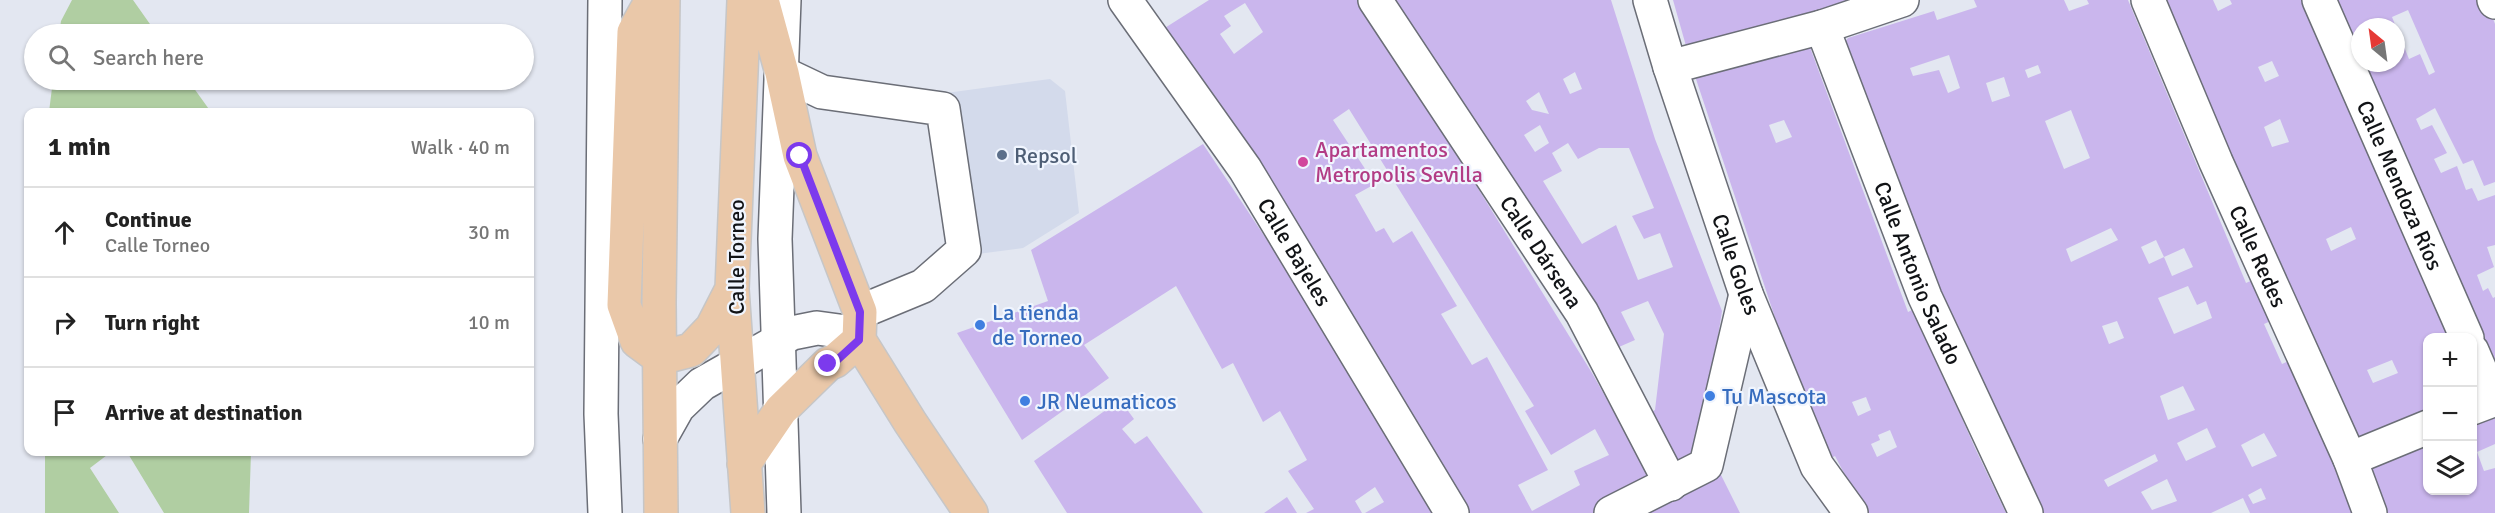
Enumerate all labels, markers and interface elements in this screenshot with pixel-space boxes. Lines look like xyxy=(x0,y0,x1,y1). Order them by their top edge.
north arrow xyxy=(2351,18,2405,72)
search box xyxy=(24,24,534,90)
icon: search xyxy=(45,41,78,74)
text: Search here xyxy=(93,44,204,71)
street label: Calle Mendoza Ríos xyxy=(2351,96,2448,274)
text: 1 min xyxy=(48,131,111,163)
text: Walk · 40 m xyxy=(411,135,510,160)
place label: Apartamentos Metropolis Sevilla xyxy=(1315,136,1483,188)
route start xyxy=(786,142,812,168)
place label: Repsol xyxy=(1014,142,1077,169)
marker: Repsol xyxy=(995,148,1009,162)
marker: Apartamentos Metropolis Sevilla xyxy=(1296,155,1310,169)
street label: Calle Antonio Salado xyxy=(1868,178,1968,369)
street label: Calle Dársena xyxy=(1494,191,1588,314)
street label: Calle Bajeles xyxy=(1252,193,1337,311)
street label: Calle Torneo xyxy=(723,199,750,315)
street label: Calle Redes xyxy=(2223,201,2293,312)
text: Continue xyxy=(105,206,192,233)
street label: Calle Goles xyxy=(1706,210,1766,319)
icon: ahead xyxy=(48,216,81,249)
text: 30 m xyxy=(468,220,510,245)
text: Calle Torneo xyxy=(105,233,210,258)
place label: La tienda de Torneo xyxy=(992,299,1083,351)
icon: right xyxy=(48,306,81,339)
text: Turn right xyxy=(105,309,200,336)
text: 10 m xyxy=(468,310,510,335)
marker: La tienda de Torneo xyxy=(973,318,987,332)
map controls xyxy=(2423,333,2477,495)
button: + xyxy=(2423,333,2477,387)
route end xyxy=(814,350,840,376)
place label: Tu Mascota xyxy=(1722,383,1827,410)
button: − xyxy=(2423,387,2477,441)
place label: JR Neumaticos xyxy=(1037,388,1177,415)
marker: Tu Mascota xyxy=(1703,389,1717,403)
marker: JR Neumaticos xyxy=(1018,394,1032,408)
icon: arrive xyxy=(48,396,81,429)
text: Arrive at destination xyxy=(105,399,302,426)
button: layers xyxy=(2423,441,2477,495)

